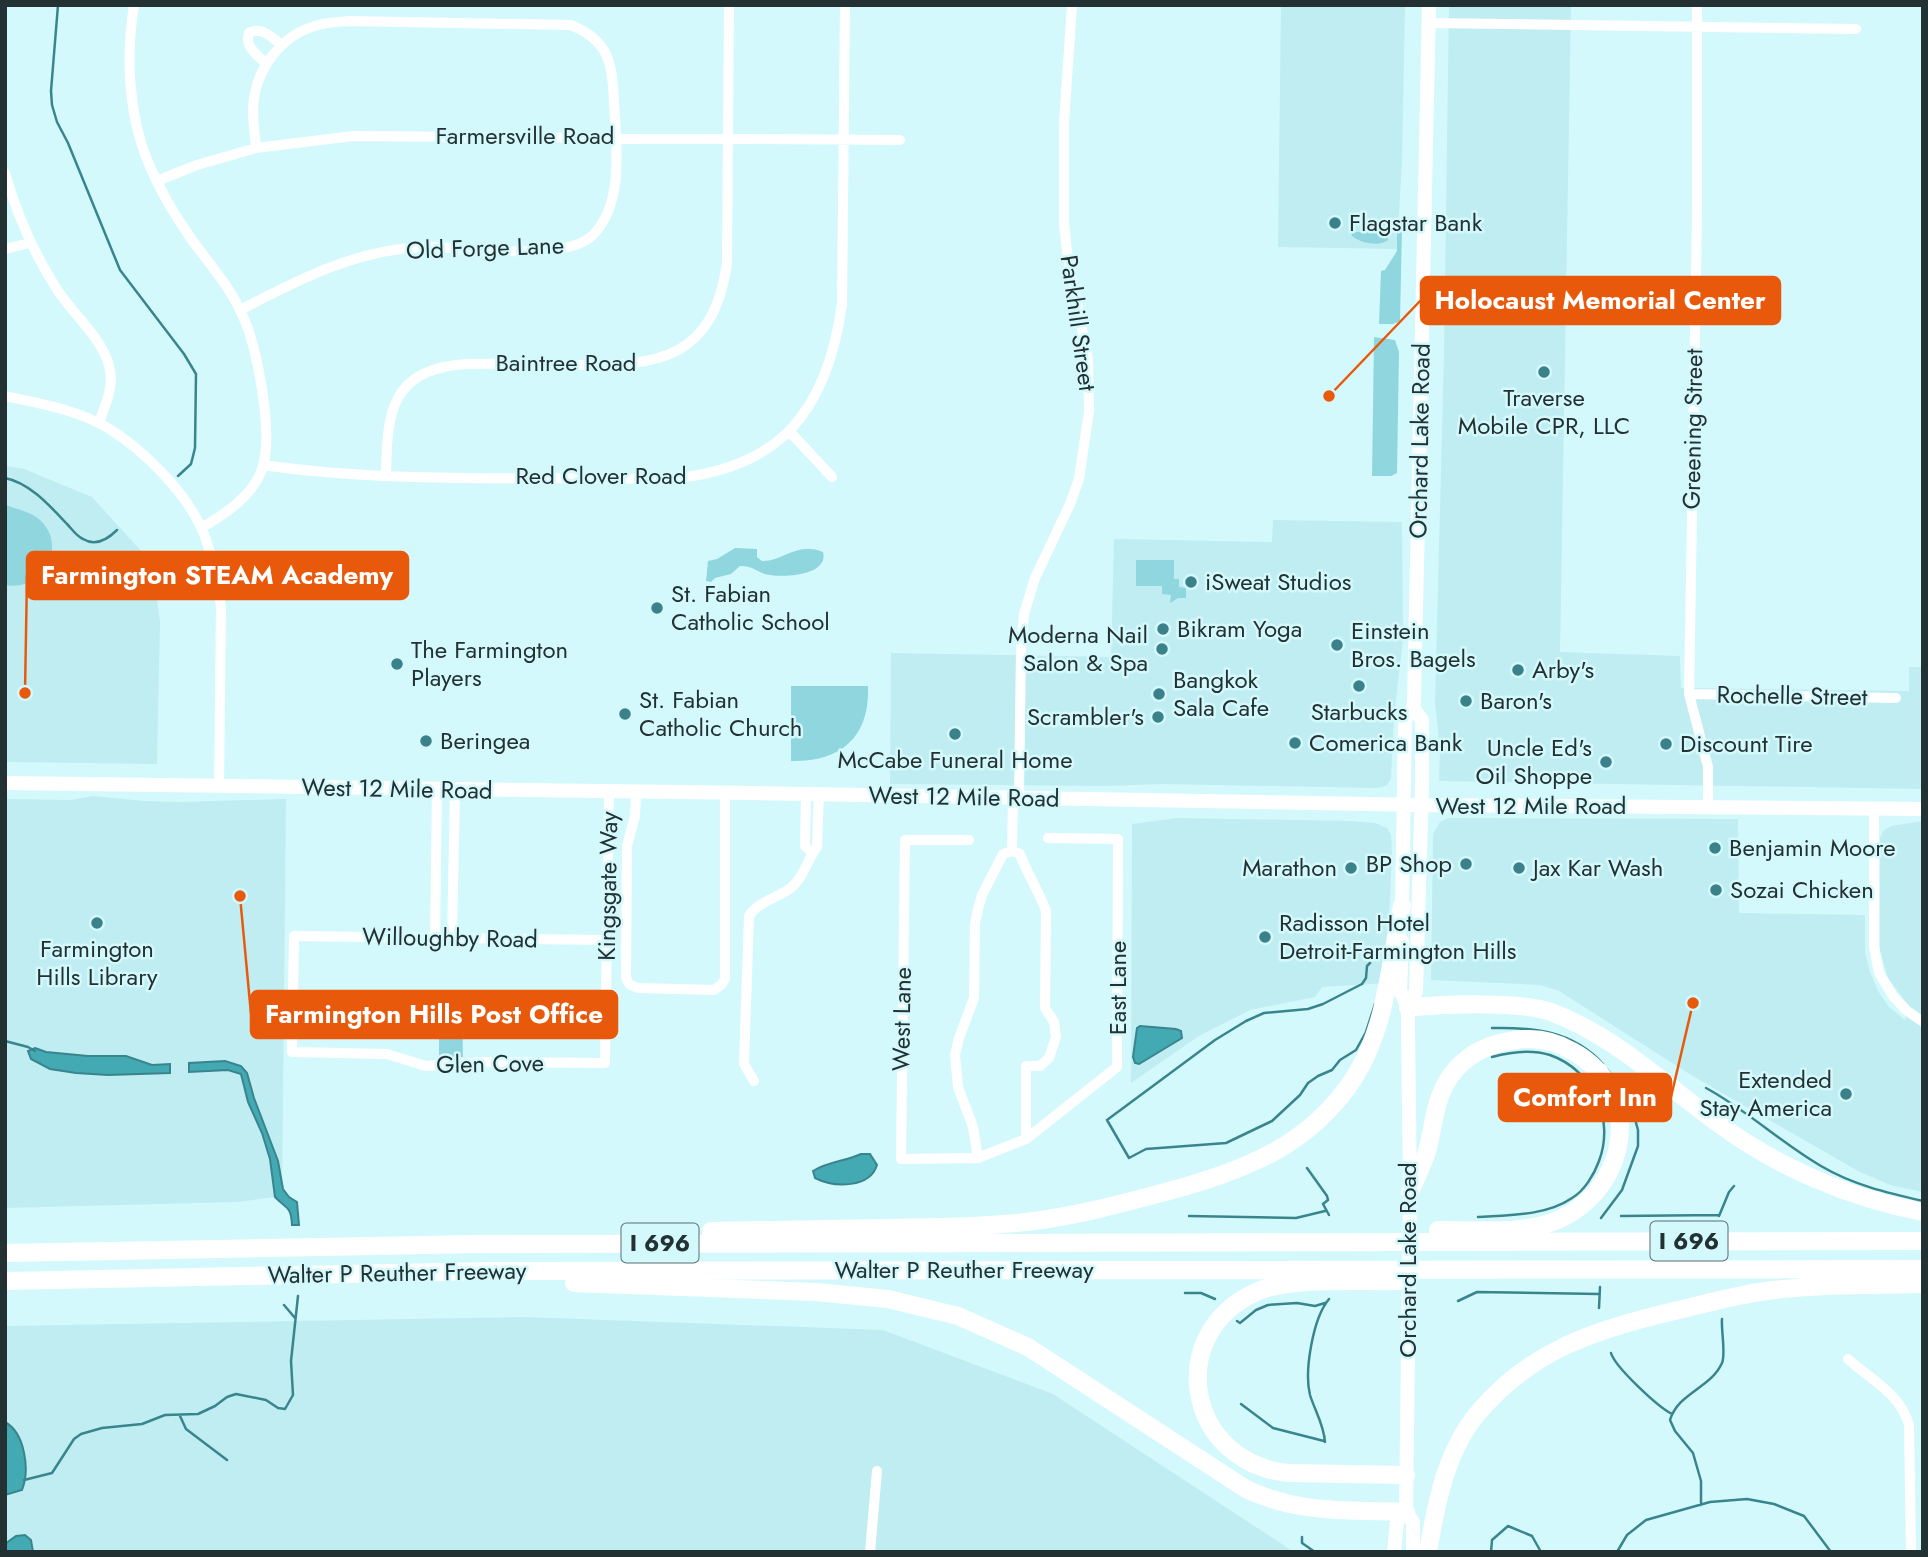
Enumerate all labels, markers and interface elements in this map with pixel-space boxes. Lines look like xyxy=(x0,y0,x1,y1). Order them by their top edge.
street label: Farmersville Road xyxy=(435,118,615,153)
place label: Flagstar Bank xyxy=(1349,205,1483,240)
marker: Flagstar Bank xyxy=(1327,215,1343,231)
street label: Old Forge Lane xyxy=(405,227,565,268)
street label: Parkhill Street xyxy=(1052,253,1105,393)
callout: Holocaust Memorial Center xyxy=(1421,277,1780,324)
text: Holocaust Memorial Center xyxy=(1434,281,1766,319)
street label: Orchard Lake Road xyxy=(1400,343,1439,539)
street label: Baintree Road xyxy=(495,345,637,380)
street label: Greening Street xyxy=(1674,348,1711,510)
marker: Traverse Mobile CPR, LLC xyxy=(1536,364,1552,380)
place label: Traverse Mobile CPR, LLC xyxy=(1458,380,1630,443)
street label: Red Clover Road xyxy=(515,458,687,493)
callout: Farmington STEAM Academy xyxy=(27,552,408,599)
text: Farmington STEAM Academy xyxy=(41,556,394,594)
place label: iSweat Studios xyxy=(1205,564,1351,599)
marker: iSweat Studios xyxy=(1183,574,1199,590)
place label: St. Fabian Catholic School xyxy=(671,576,830,639)
marker: St. Fabian Catholic School xyxy=(649,600,665,616)
place label: Bikram Yoga xyxy=(1177,611,1302,646)
place label: Einstein Bros. Bagels xyxy=(1351,613,1476,676)
place label: Moderna Nail Salon & Spa xyxy=(1008,617,1148,680)
marker: Bikram Yoga xyxy=(1155,621,1171,637)
place label: The Farmington Players xyxy=(411,632,568,695)
marker: Einstein Bros. Bagels xyxy=(1329,637,1345,653)
marker: Moderna Nail Salon & Spa xyxy=(1154,641,1170,657)
place label: Arby's xyxy=(1532,652,1594,687)
marker: The Farmington Players xyxy=(389,656,405,672)
place label: Bangkok Sala Cafe xyxy=(1173,662,1269,725)
marker: Arby's xyxy=(1510,662,1526,678)
street label: Rochelle Street xyxy=(1716,677,1868,714)
marker: Starbucks xyxy=(1351,678,1367,694)
place label: St. Fabian Catholic Church xyxy=(639,682,802,745)
place label: Baron's xyxy=(1480,683,1552,718)
marker: Bangkok Sala Cafe xyxy=(1151,686,1167,702)
marker: Baron's xyxy=(1458,693,1474,709)
place label: Starbucks xyxy=(1311,694,1407,729)
place label: Scrambler's xyxy=(1027,699,1144,734)
marker: St. Fabian Catholic Church xyxy=(617,706,633,722)
marker: Scrambler's xyxy=(1150,709,1166,725)
place label: Beringea xyxy=(440,723,530,758)
place label: Comerica Bank xyxy=(1309,725,1463,760)
marker: McCabe Funeral Home xyxy=(947,726,963,742)
place label: Discount Tire xyxy=(1680,726,1813,761)
place label: Uncle Ed's Oil Shoppe xyxy=(1476,730,1592,793)
marker: Beringea xyxy=(418,733,434,749)
marker: Comerica Bank xyxy=(1287,735,1303,751)
marker: Discount Tire xyxy=(1658,736,1674,752)
place label: McCabe Funeral Home xyxy=(837,742,1073,777)
marker: Uncle Ed's Oil Shoppe xyxy=(1598,754,1614,770)
street label: West 12 Mile Road xyxy=(301,769,493,808)
street label: West 12 Mile Road xyxy=(868,777,1060,816)
street label: West 12 Mile Road xyxy=(1435,788,1627,823)
street label: Kingsgate Way xyxy=(589,810,626,961)
place label: Benjamin Moore xyxy=(1729,830,1896,865)
marker: Benjamin Moore xyxy=(1707,840,1723,856)
place label: BP Shop xyxy=(1366,846,1452,881)
place label: Marathon xyxy=(1242,850,1337,885)
place label: Jax Kar Wash xyxy=(1530,850,1663,885)
marker: BP Shop xyxy=(1458,856,1474,872)
marker: Marathon xyxy=(1343,860,1359,876)
marker: Jax Kar Wash xyxy=(1511,860,1527,876)
place label: Sozai Chicken xyxy=(1730,872,1874,907)
marker: Sozai Chicken xyxy=(1708,882,1724,898)
place label: Radisson Hotel Detroit-Farmington Hills xyxy=(1279,905,1517,968)
marker: Farmington Hills Library xyxy=(89,915,105,931)
street label: Willoughby Road xyxy=(362,918,538,957)
marker: Radisson Hotel Detroit-Farmington Hills xyxy=(1257,929,1273,945)
place label: Farmington Hills Library xyxy=(36,931,158,994)
street label: East Lane xyxy=(1100,941,1135,1035)
street label: West Lane xyxy=(883,967,920,1071)
callout: Farmington Hills Post Office xyxy=(251,991,617,1038)
text: Farmington Hills Post Office xyxy=(265,995,603,1033)
street label: Glen Cove xyxy=(436,1045,544,1082)
place label: Extended Stay America xyxy=(1699,1062,1832,1125)
callout: Comfort Inn xyxy=(1499,1074,1671,1121)
text: Comfort Inn xyxy=(1513,1078,1657,1116)
marker: Extended Stay America xyxy=(1838,1086,1854,1102)
street label: Orchard Lake Road xyxy=(1390,1162,1425,1358)
road number: I 696 xyxy=(1650,1222,1728,1260)
road number: I 696 xyxy=(622,1224,698,1262)
street label: Walter P Reuther Freeway xyxy=(835,1252,1094,1287)
street label: Walter P Reuther Freeway xyxy=(267,1253,527,1292)

